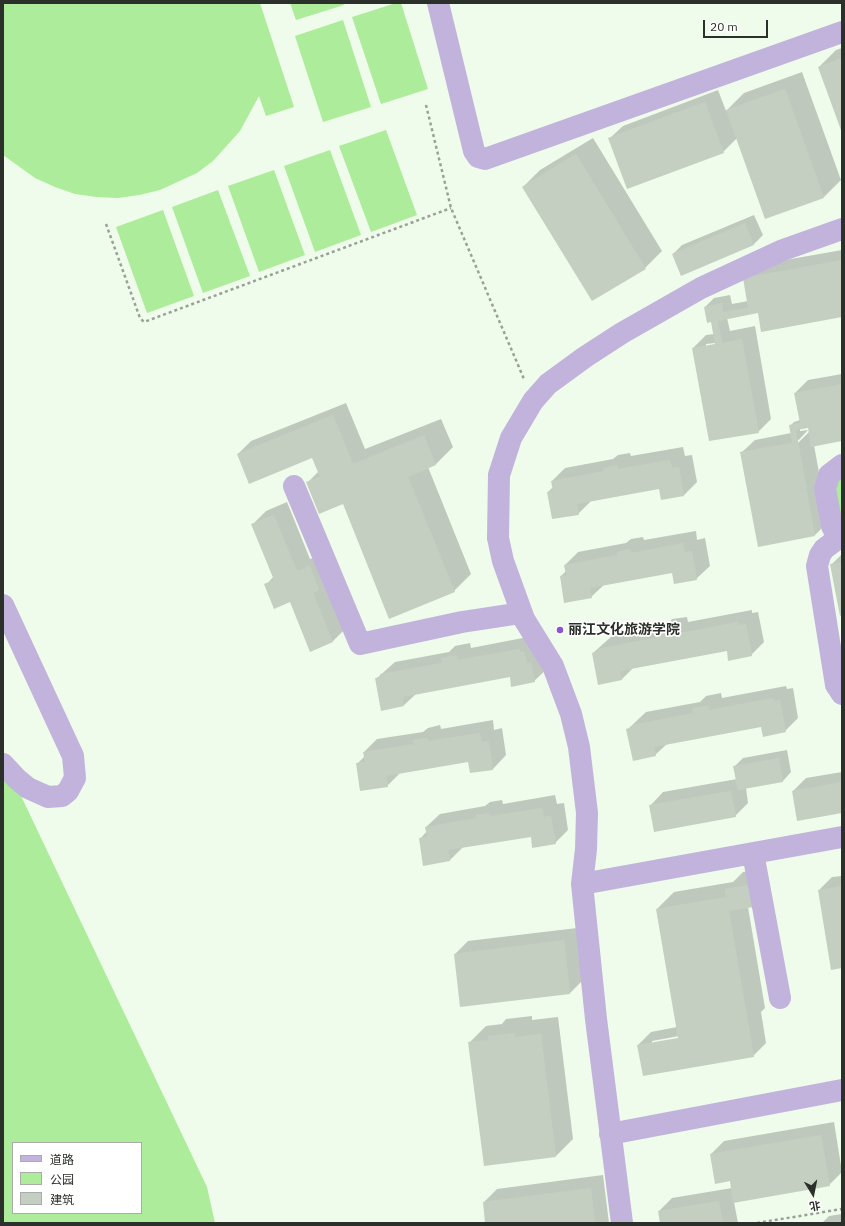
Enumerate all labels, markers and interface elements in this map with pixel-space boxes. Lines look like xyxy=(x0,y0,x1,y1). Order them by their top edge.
scale bar xyxy=(705,12,770,38)
text: 20 m xyxy=(710,19,738,34)
place label: 丽江文化旅游学院 xyxy=(568,622,680,638)
marker: 丽江文化旅游学院 xyxy=(555,625,565,635)
legend xyxy=(12,1142,142,1214)
text: 道路 xyxy=(50,1152,74,1167)
text: 公园 xyxy=(50,1172,74,1187)
north arrow xyxy=(793,1174,833,1214)
text: 建筑 xyxy=(50,1192,74,1207)
text: 北 xyxy=(808,1198,822,1214)

